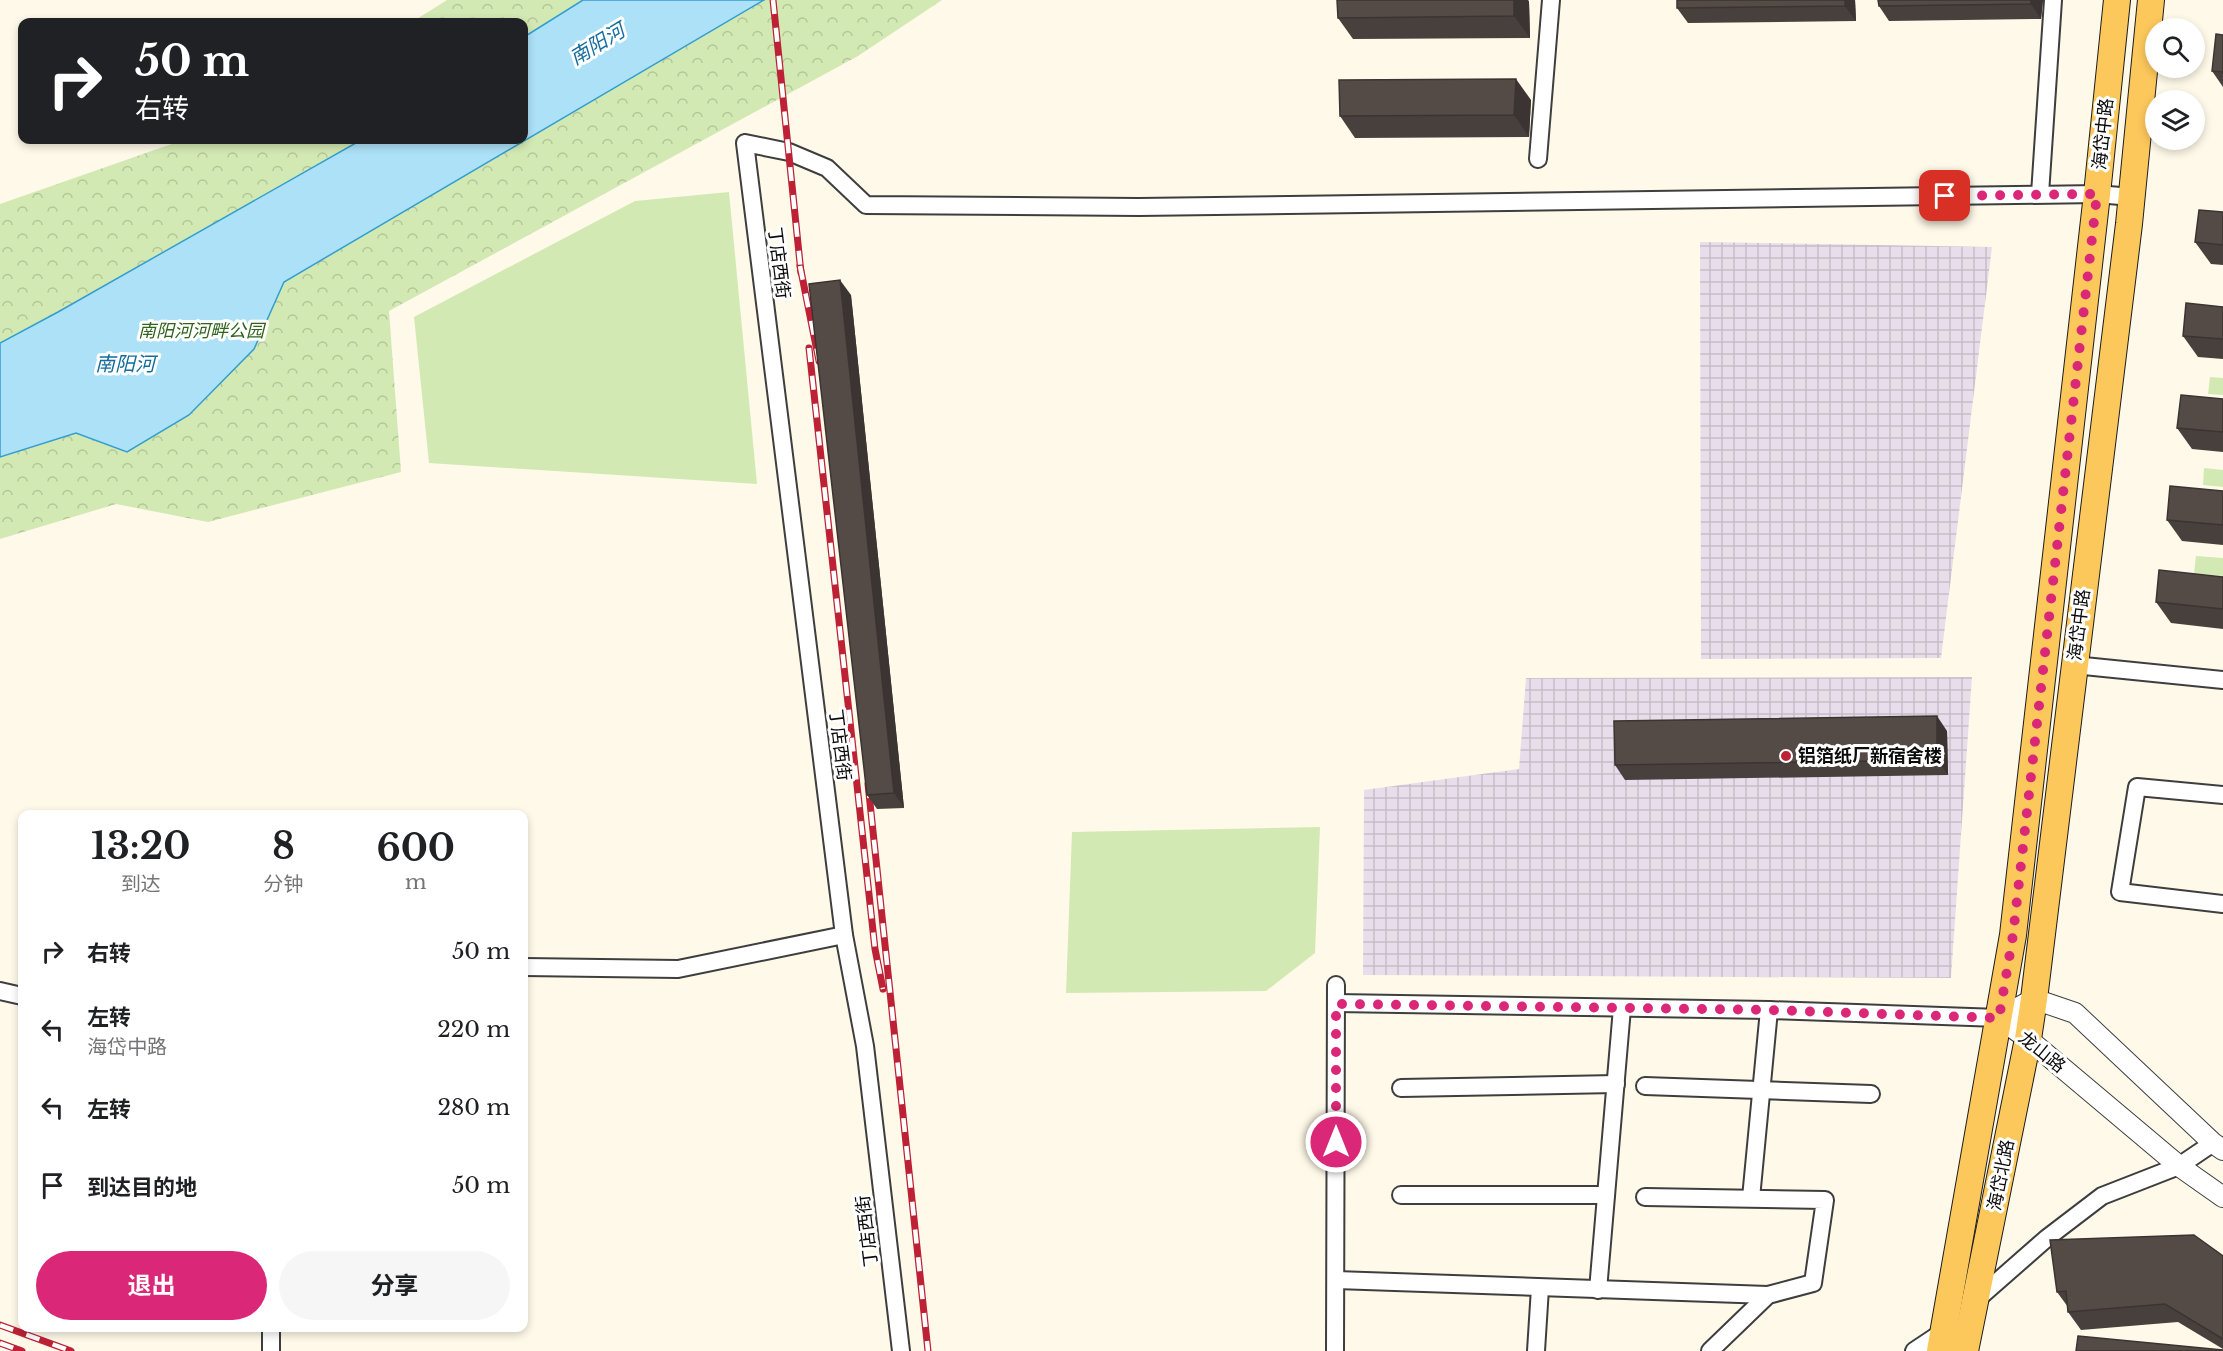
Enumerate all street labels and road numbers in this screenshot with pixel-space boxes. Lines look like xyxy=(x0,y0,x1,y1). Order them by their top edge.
street label: 海岱中路 xyxy=(2088,97,2118,171)
street label: 丁店西街 xyxy=(764,226,794,300)
street label: 海岱中路 xyxy=(2064,588,2094,662)
street label: 丁店西街 xyxy=(825,708,855,782)
street label: 龙山路 xyxy=(2014,1026,2070,1078)
street label: 海岱北路 xyxy=(1983,1138,2019,1212)
street label: 丁店西街 xyxy=(852,1194,882,1268)

